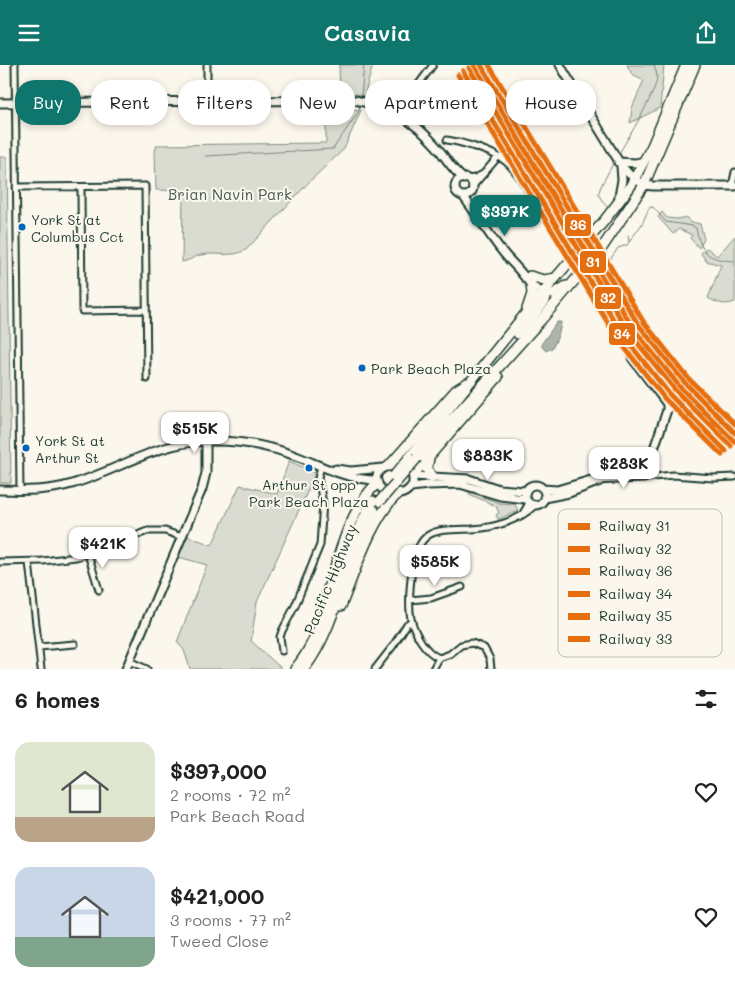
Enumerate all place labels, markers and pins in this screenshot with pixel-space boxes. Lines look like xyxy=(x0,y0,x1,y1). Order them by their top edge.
pin: $397K xyxy=(470,195,540,237)
place label: York St at Columbus Cct xyxy=(31,210,124,246)
marker: York St at Columbus Cct xyxy=(17,222,27,232)
place label: Park Beach Plaza xyxy=(371,359,491,378)
marker: Park Beach Plaza xyxy=(357,363,367,373)
pin: $515K xyxy=(160,411,230,454)
place label: York St at Arthur St xyxy=(35,431,105,467)
pin: $883K xyxy=(453,439,523,481)
marker: York St at Arthur St xyxy=(21,443,31,453)
pin: $283K xyxy=(589,447,659,489)
marker: Arthur St opp Park Beach Plaza xyxy=(304,463,314,473)
place label: Arthur St opp Park Beach Plaza xyxy=(249,475,369,511)
pin: $421K xyxy=(68,527,138,569)
pin: $585K xyxy=(400,545,470,587)

